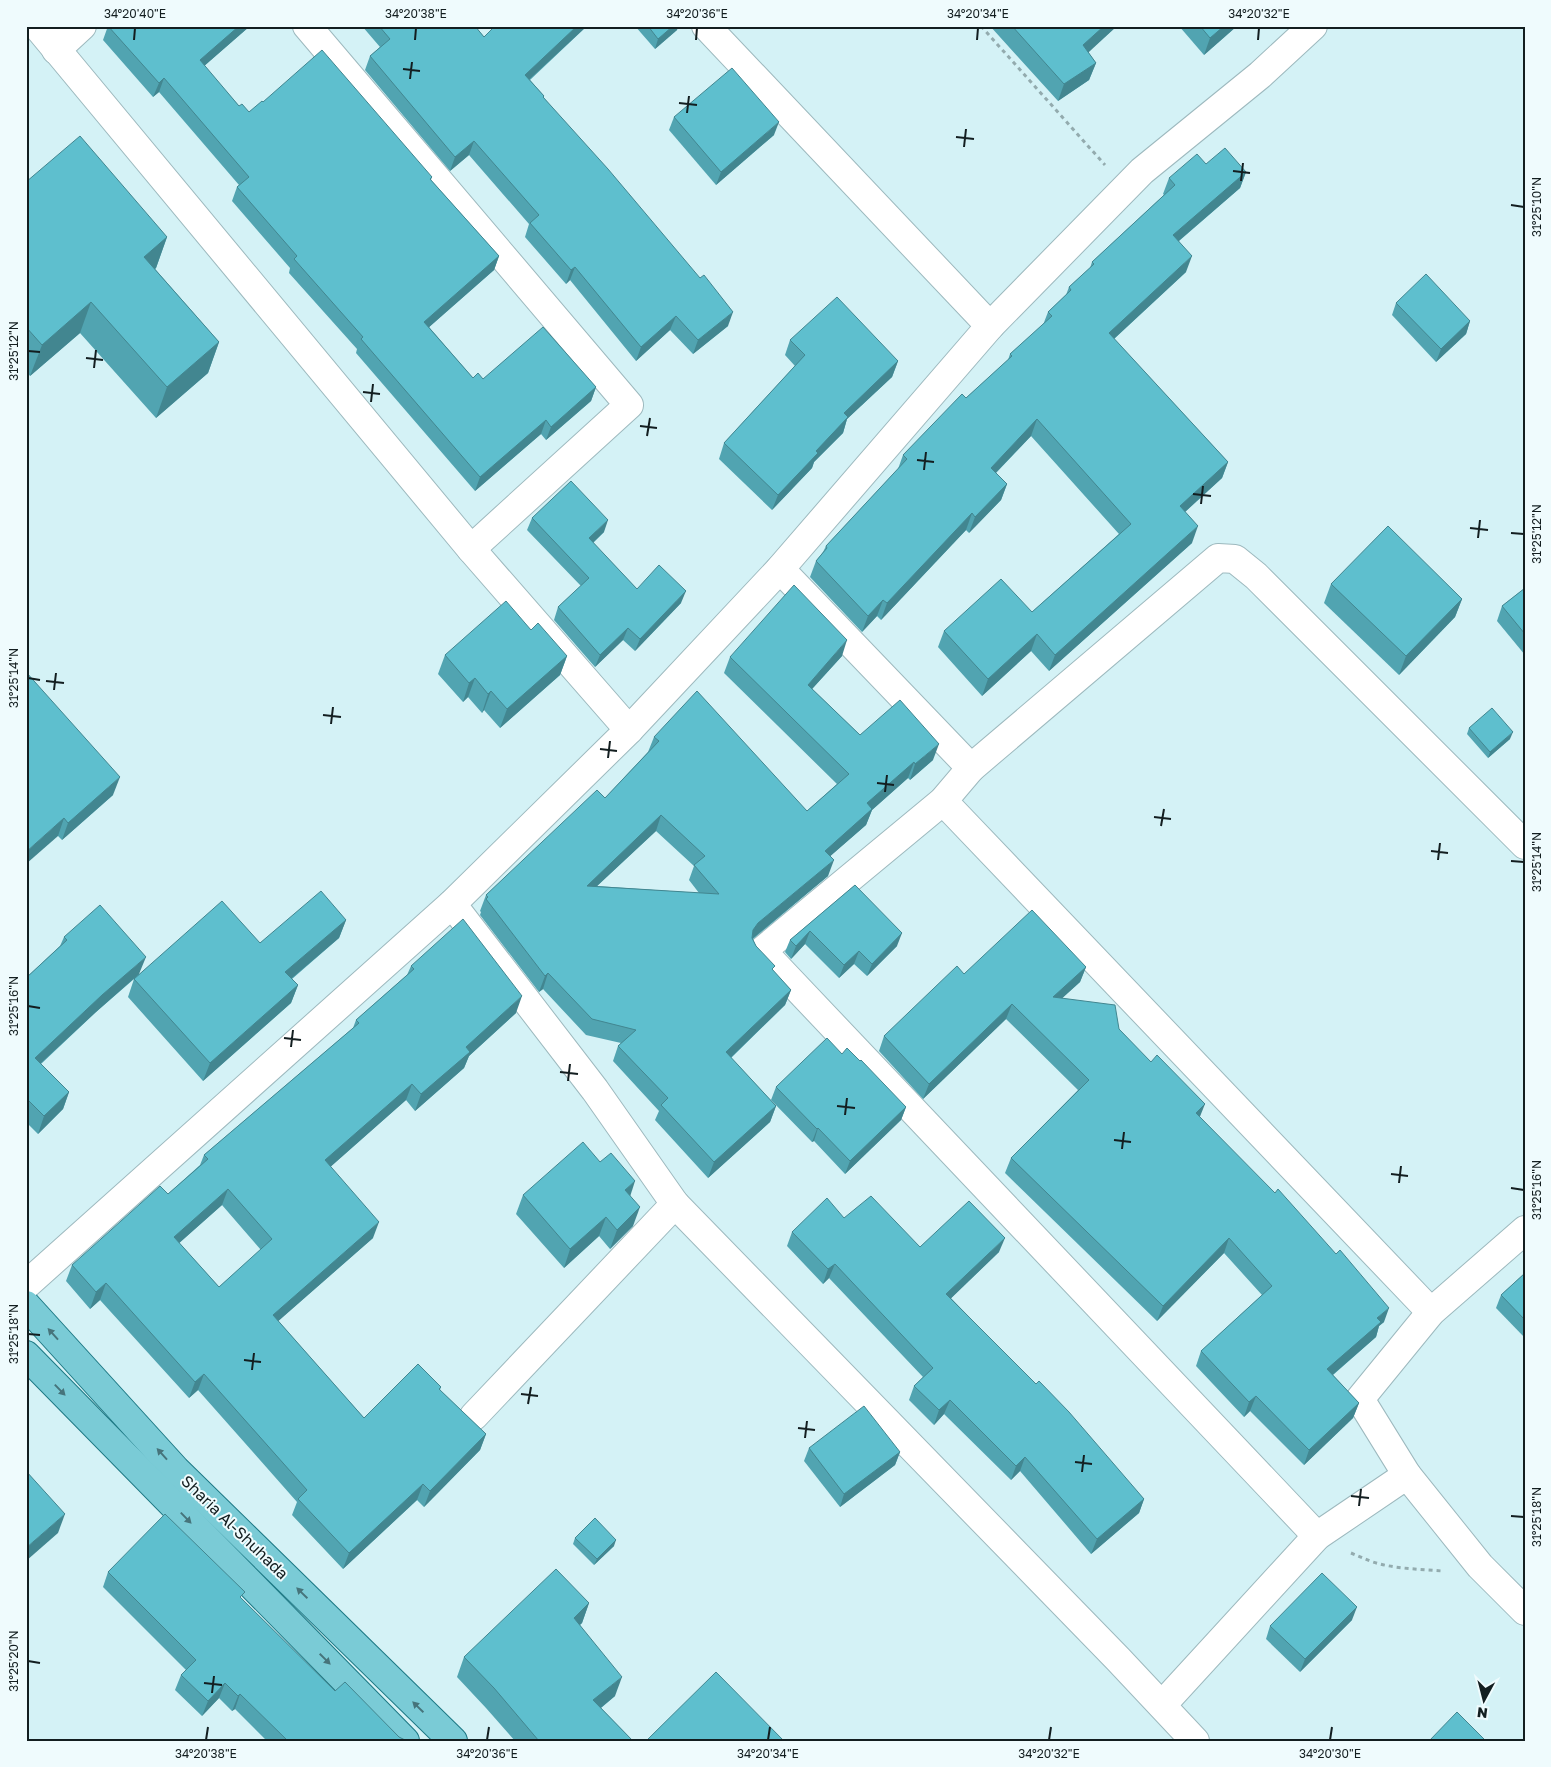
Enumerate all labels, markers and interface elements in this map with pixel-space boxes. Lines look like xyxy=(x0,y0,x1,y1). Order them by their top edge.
text: 34°20'40"E xyxy=(104,6,166,21)
text: 34°20'38"E xyxy=(385,6,447,21)
text: 34°20'36"E xyxy=(666,6,728,21)
text: 34°20'34"E xyxy=(947,6,1009,21)
text: 34°20'32"E xyxy=(1228,6,1290,21)
text: 31°25'10"N xyxy=(1529,177,1544,237)
text: 31°25'12"N xyxy=(6,321,21,381)
text: 31°25'12"N xyxy=(1529,504,1544,564)
text: 31°25'14"N xyxy=(6,648,21,708)
text: 31°25'14"N xyxy=(1529,832,1544,892)
text: 31°25'16"N xyxy=(6,976,21,1036)
text: 31°25'16"N xyxy=(1529,1160,1544,1220)
text: 31°25'18"N xyxy=(6,1304,21,1364)
one-way arrow xyxy=(47,1328,59,1340)
one-way arrow xyxy=(54,1384,66,1396)
one-way arrow xyxy=(156,1448,168,1460)
street label: Sharia Al-Shuhada xyxy=(177,1471,293,1583)
text: 31°25'18"N xyxy=(1529,1487,1544,1547)
one-way arrow xyxy=(180,1512,192,1524)
one-way arrow xyxy=(296,1587,308,1599)
text: 31°25'20"N xyxy=(6,1630,21,1692)
one-way arrow xyxy=(319,1653,331,1665)
north arrow xyxy=(1458,1674,1508,1724)
one-way arrow xyxy=(413,1701,425,1713)
text: N xyxy=(1476,1704,1489,1722)
text: 34°20'38"E xyxy=(175,1746,237,1761)
text: 34°20'36"E xyxy=(456,1746,518,1761)
text: 34°20'34"E xyxy=(737,1746,799,1761)
text: 34°20'32"E xyxy=(1018,1746,1080,1761)
text: 34°20'30"E xyxy=(1299,1746,1361,1761)

